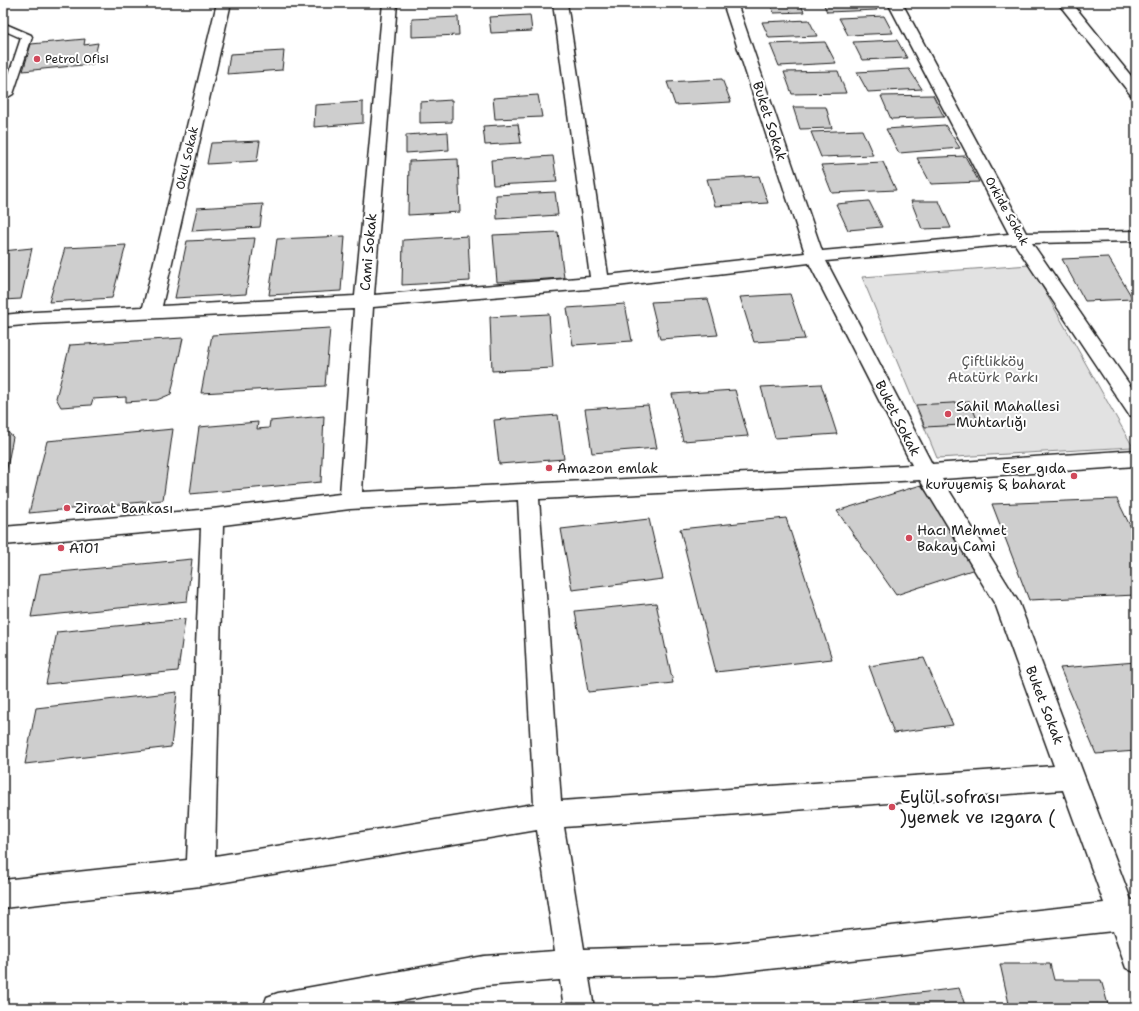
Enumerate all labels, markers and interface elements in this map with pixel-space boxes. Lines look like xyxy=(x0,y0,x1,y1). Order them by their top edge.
place label: Petrol Ofisi xyxy=(45,51,109,67)
marker: Petrol Ofisi xyxy=(32,54,42,64)
street label: Buket Sokak xyxy=(749,79,791,163)
street label: Okul Sokak xyxy=(172,125,202,191)
street label: Orkide Sokak xyxy=(981,174,1033,248)
street label: Cami Sokak xyxy=(356,212,380,292)
park label: Çiftlikköy Atatürk Parkı xyxy=(948,352,1038,386)
street label: Buket Sokak xyxy=(871,377,925,459)
place label: Sahil Mahallesi Muhtarlığı xyxy=(956,397,1060,431)
marker: Sahil Mahallesi Muhtarlığı xyxy=(943,409,953,419)
place label: Amazon emlak xyxy=(557,459,658,477)
place label: Eser gıda kuruyemiş & baharat xyxy=(925,459,1066,493)
marker: Amazon emlak xyxy=(544,463,554,473)
marker: Eser gıda kuruyemiş & baharat xyxy=(1069,471,1079,481)
place label: Ziraat Bankası xyxy=(75,499,173,517)
marker: Ziraat Bankası xyxy=(62,503,72,513)
place label: Hacı Mehmet Bakay Cami xyxy=(917,521,1007,555)
marker: Hacı Mehmet Bakay Cami xyxy=(904,533,914,543)
place label: A101 xyxy=(69,539,99,557)
marker: A101 xyxy=(56,543,66,553)
street label: Buket Sokak xyxy=(1022,663,1068,747)
place label: Eylül sofrası )yemek ve ızgara ( xyxy=(900,786,1056,828)
marker: Eylül sofrası )yemek ve ızgara ( xyxy=(887,802,897,812)

